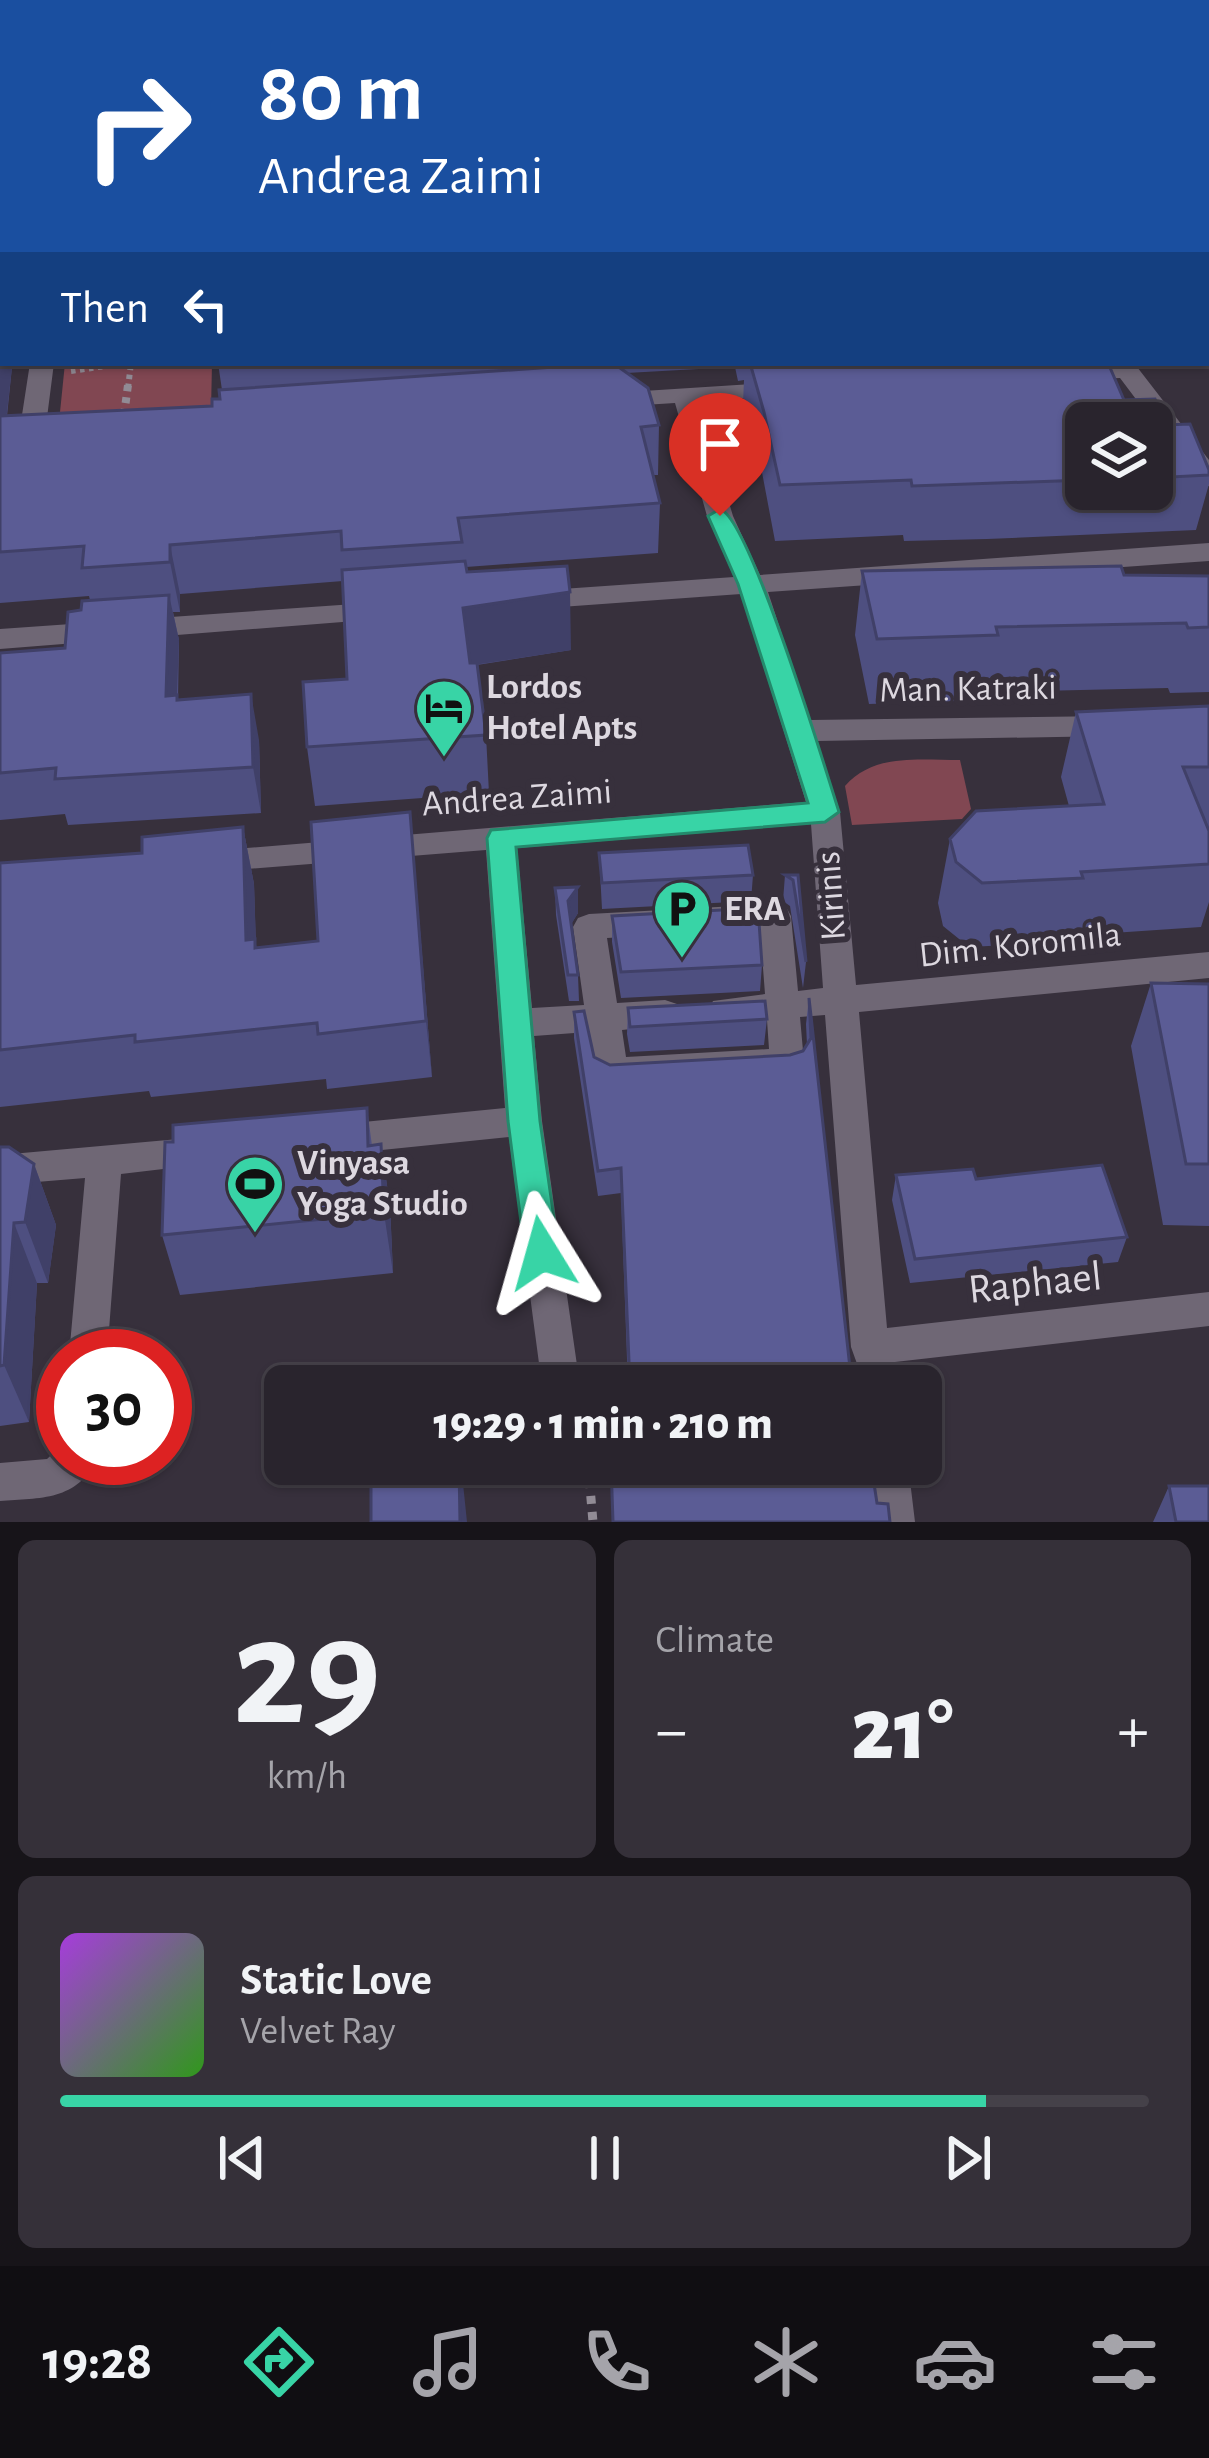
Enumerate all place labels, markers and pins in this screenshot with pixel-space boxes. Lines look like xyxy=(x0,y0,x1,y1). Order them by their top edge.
pin xyxy=(669,393,771,516)
place label: Lordos Hotel Apts xyxy=(486,669,637,746)
hotel icon: Lordos Hotel Apts xyxy=(413,677,475,759)
parking icon: ERA xyxy=(651,878,713,960)
place label: ERA xyxy=(724,891,786,927)
place label: Vinyasa Yoga Studio xyxy=(297,1145,468,1222)
sports icon: Vinyasa Yoga Studio xyxy=(224,1153,286,1235)

